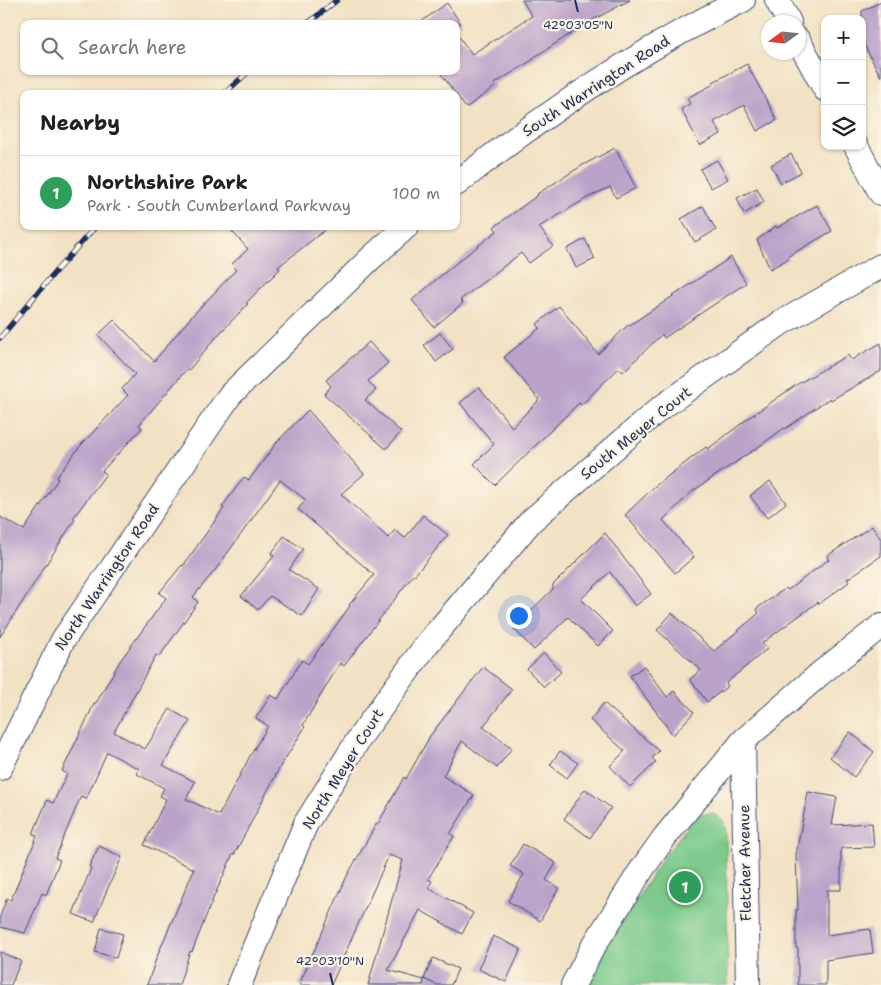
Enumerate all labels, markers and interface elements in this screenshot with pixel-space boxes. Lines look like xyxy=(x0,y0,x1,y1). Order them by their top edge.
north arrow xyxy=(761,15,806,60)
map controls xyxy=(821,15,866,150)
button: + xyxy=(821,15,866,60)
text: 42°03'05"N xyxy=(543,17,613,33)
search box xyxy=(20,20,460,75)
street label: South Warrington Road xyxy=(518,31,674,141)
icon: search xyxy=(38,34,66,62)
text: Search here xyxy=(78,35,187,60)
button: − xyxy=(821,60,866,105)
button: layers xyxy=(821,105,866,150)
text: Nearby xyxy=(40,109,120,137)
text: Northshire Park xyxy=(87,170,248,195)
text: 1 xyxy=(52,183,60,204)
text: 100 m xyxy=(392,183,440,204)
text: Park · South Cumberland Parkway xyxy=(87,195,351,216)
street label: South Meyer Court xyxy=(576,382,696,484)
street label: North Warrington Road xyxy=(50,499,164,654)
your location xyxy=(506,603,532,629)
street label: North Meyer Court xyxy=(298,705,388,833)
street label: Fletcher Avenue xyxy=(734,804,756,922)
pin: 1 xyxy=(669,868,701,906)
text: 42°03'10"N xyxy=(296,953,364,969)

